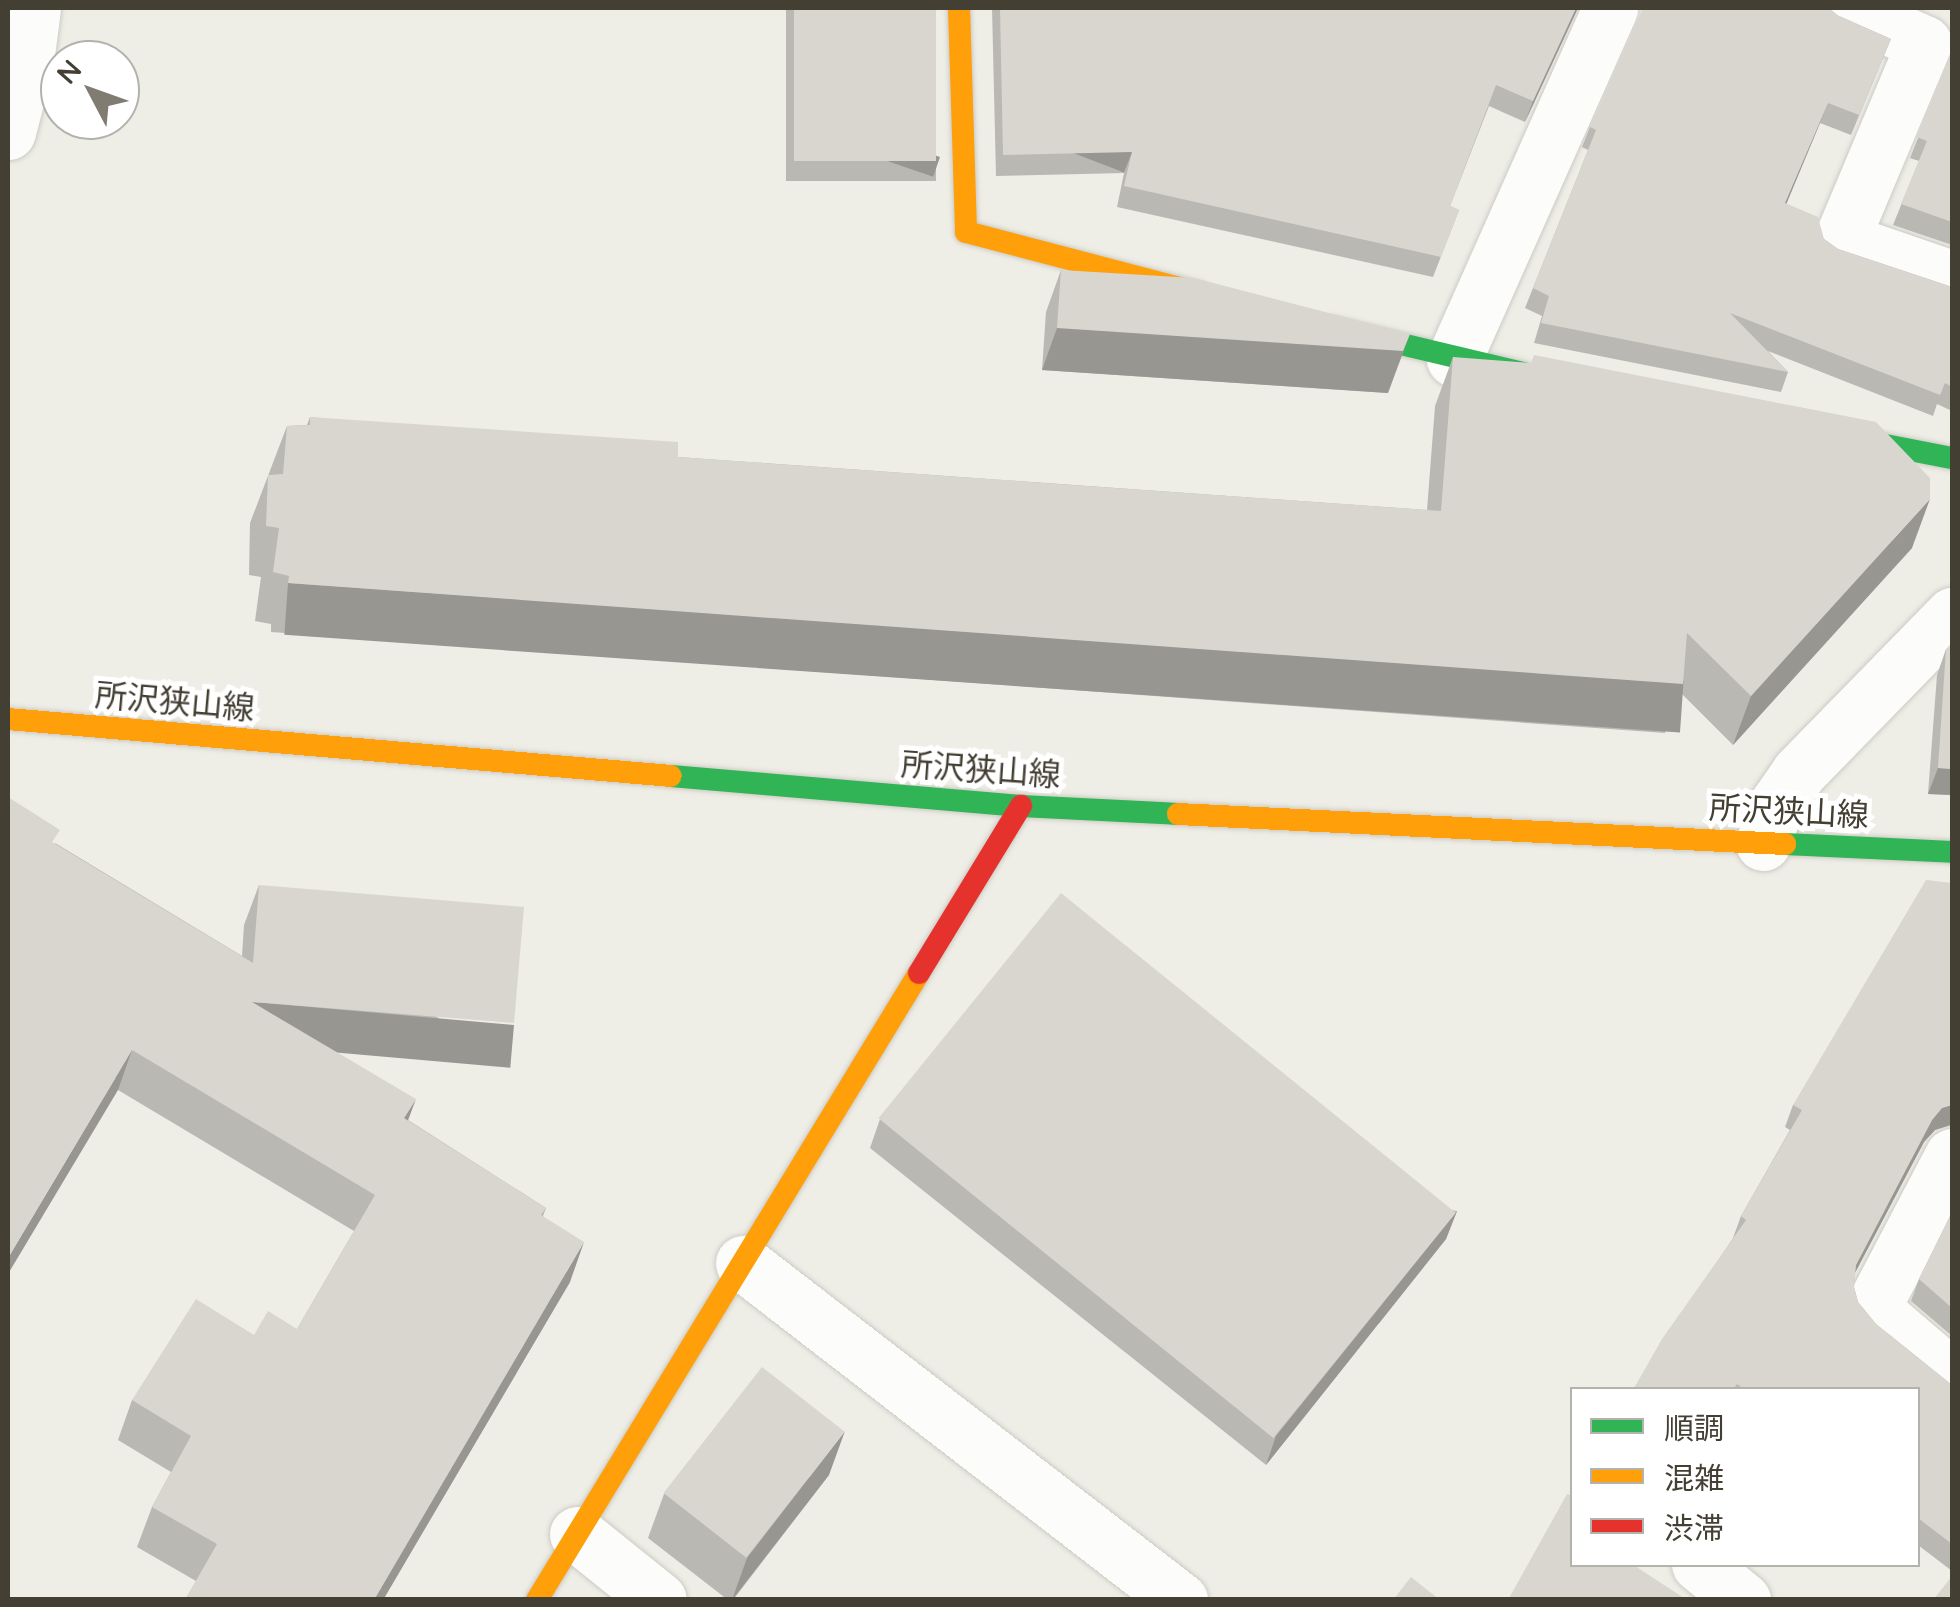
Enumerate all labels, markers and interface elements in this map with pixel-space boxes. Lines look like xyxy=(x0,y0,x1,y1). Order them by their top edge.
north arrow xyxy=(40,40,140,140)
text: N xyxy=(49,52,88,91)
street label: 所沢狭山線 xyxy=(94,675,256,727)
street label: 所沢狭山線 xyxy=(900,744,1062,794)
street label: 所沢狭山線 xyxy=(1708,788,1870,834)
legend xyxy=(1570,1387,1920,1567)
text: 順調 xyxy=(1664,1409,1724,1447)
text: 混雑 xyxy=(1664,1459,1724,1497)
text: 渋滞 xyxy=(1664,1509,1724,1547)

